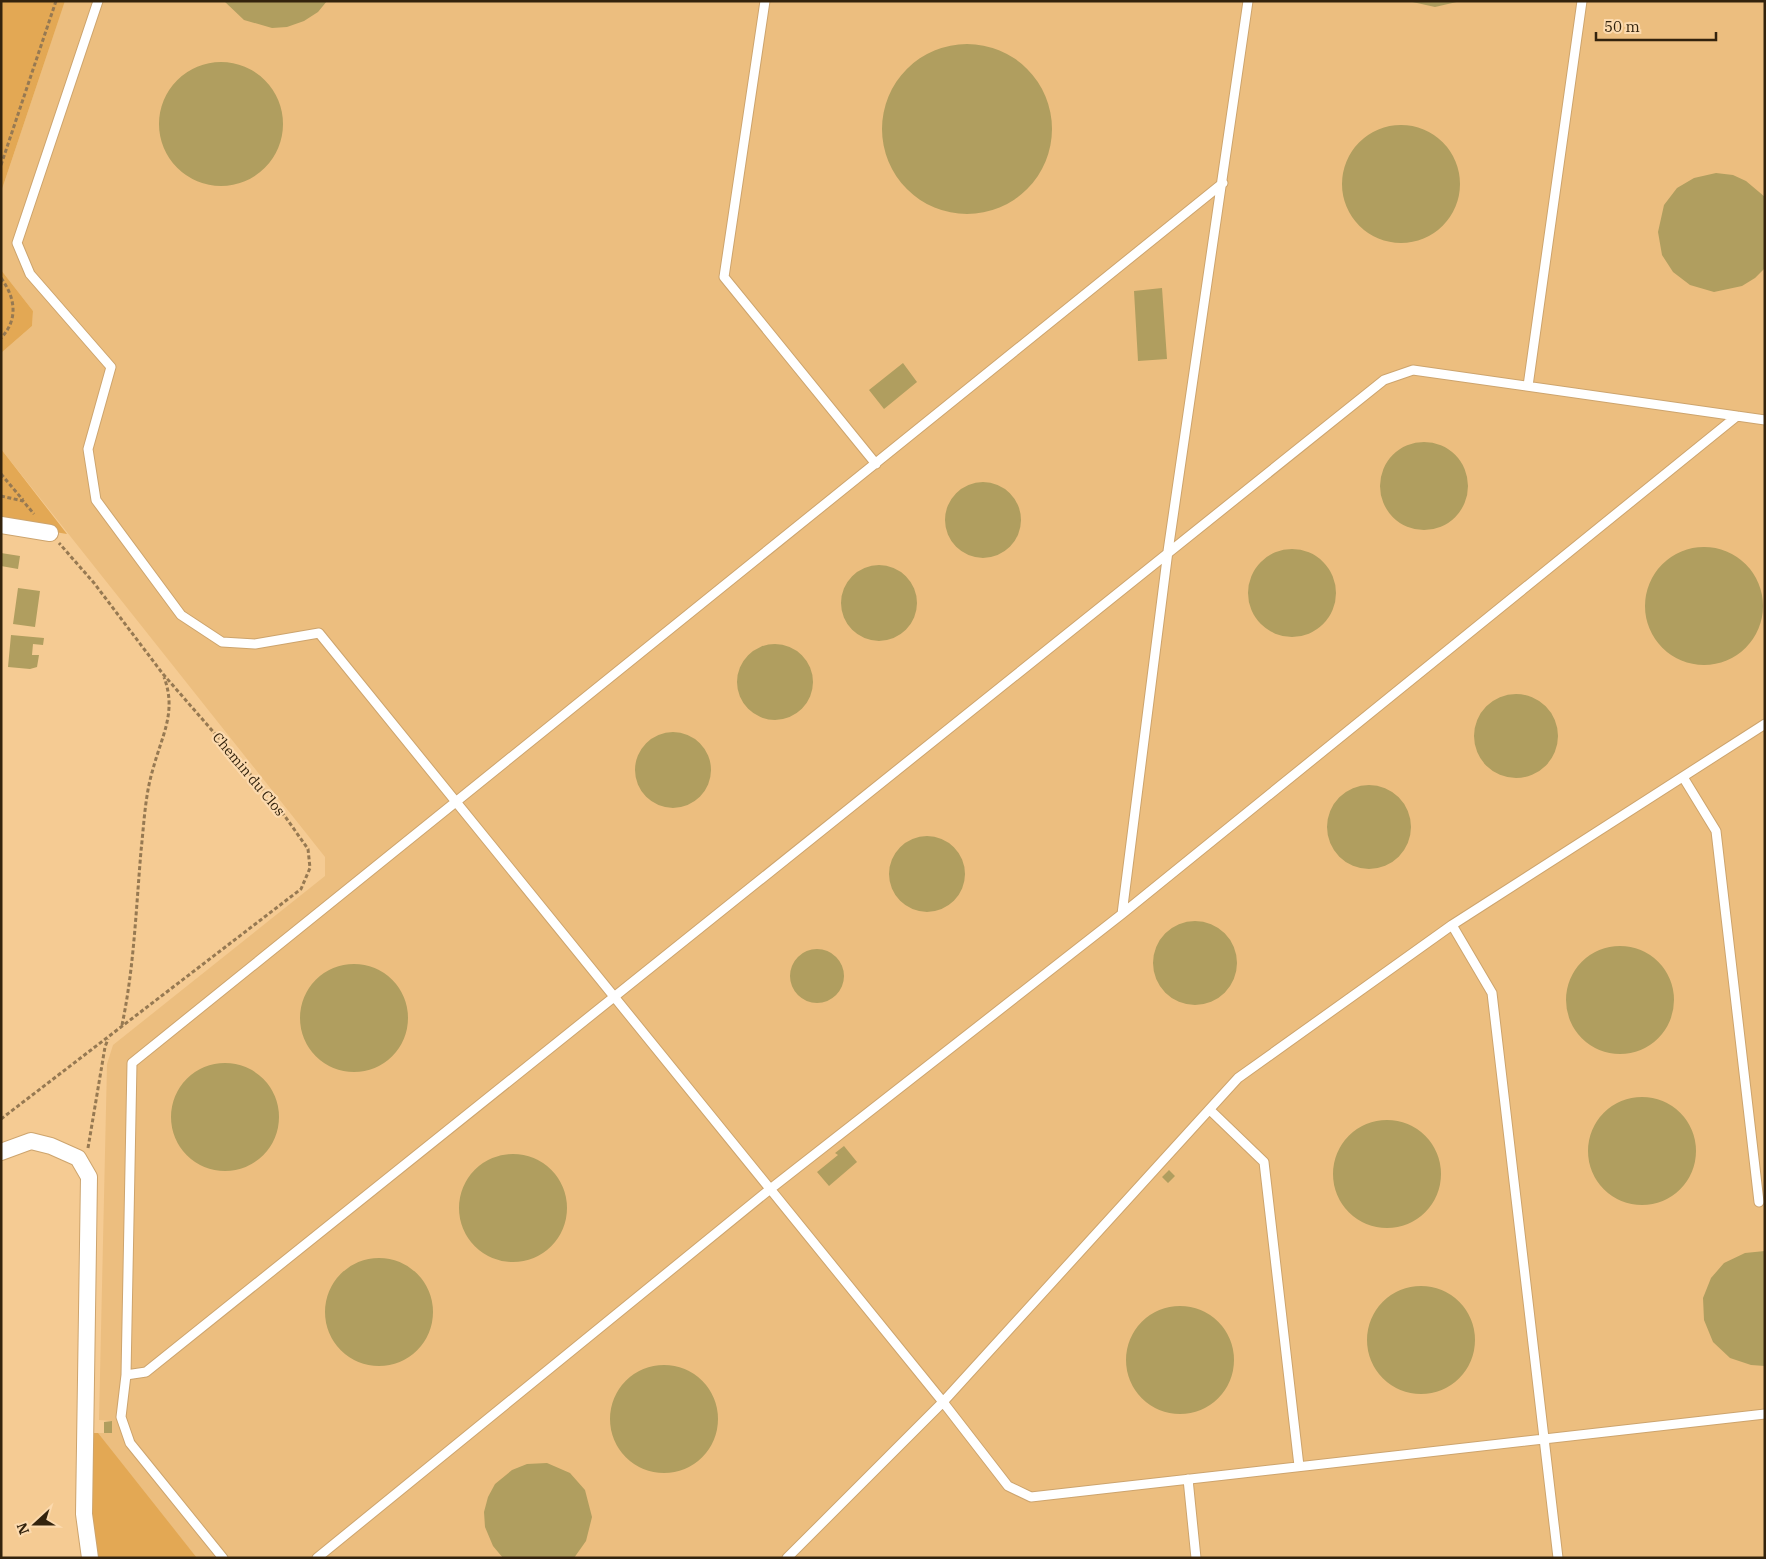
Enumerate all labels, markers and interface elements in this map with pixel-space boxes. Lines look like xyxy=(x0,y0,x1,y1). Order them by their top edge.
scale bar xyxy=(1596,10,1716,42)
text: 50 m xyxy=(1604,17,1640,36)
street label: Chemin du Clos xyxy=(209,728,289,820)
north arrow xyxy=(10,1499,60,1549)
text: N xyxy=(12,1520,33,1537)

